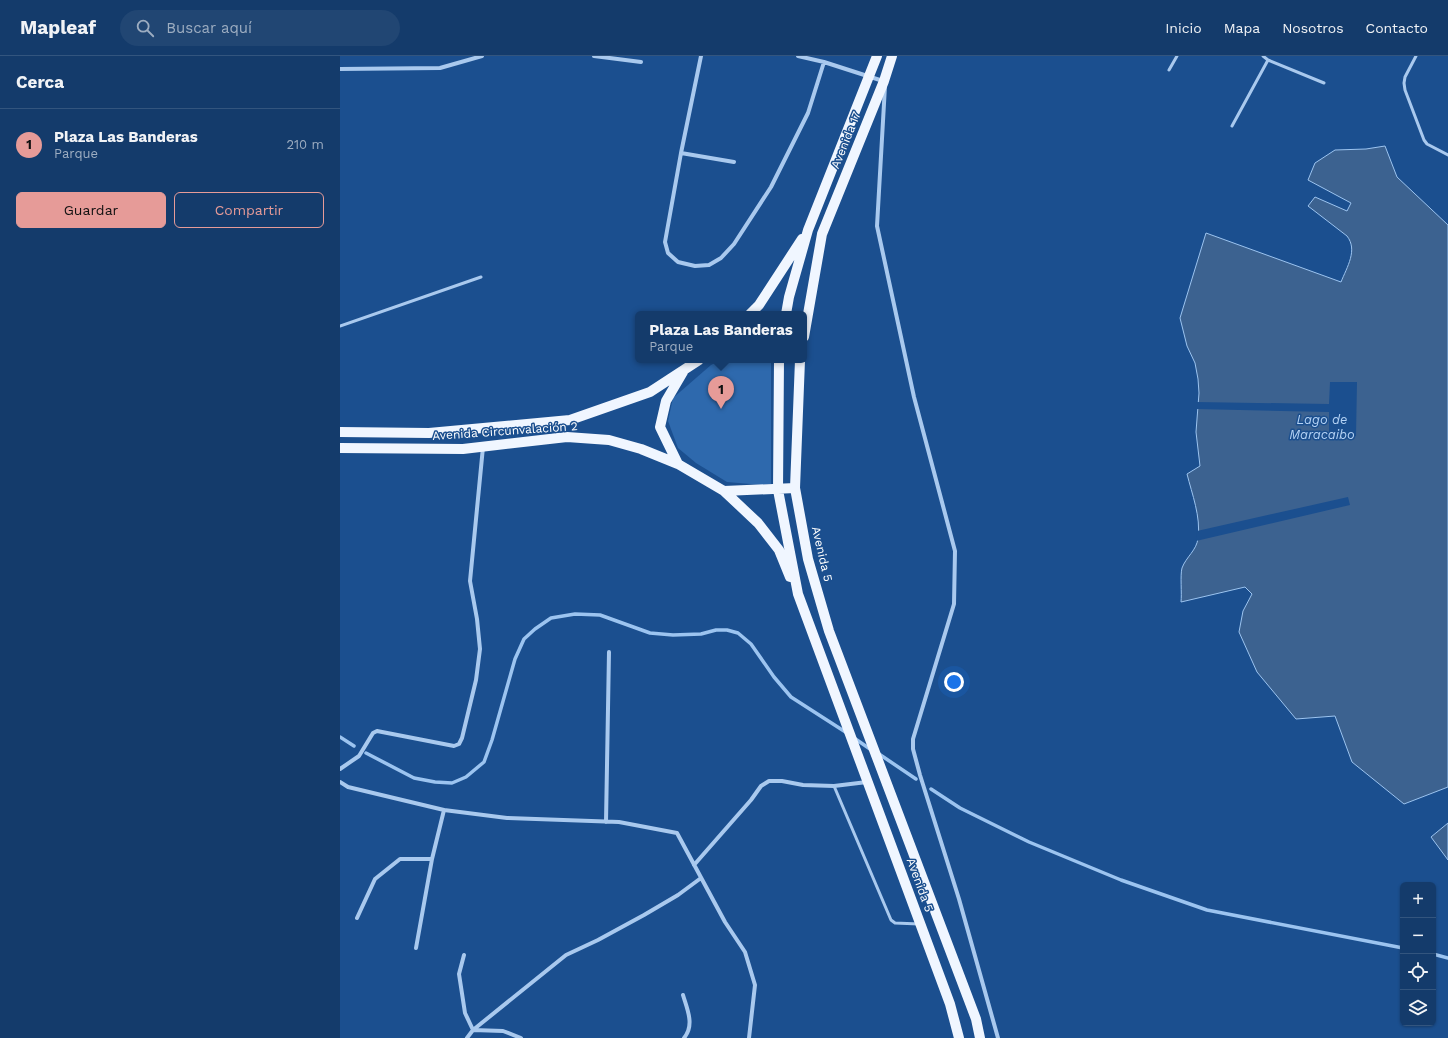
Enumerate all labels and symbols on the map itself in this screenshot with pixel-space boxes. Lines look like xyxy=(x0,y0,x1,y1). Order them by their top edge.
street label: Avenida 17 xyxy=(828,109,864,171)
pin: 1 xyxy=(708,376,734,409)
water label: Lago de Maracaibo xyxy=(1289,412,1355,442)
street label: Avenida Circunvalación 2 xyxy=(432,419,578,443)
street label: Avenida 5 xyxy=(809,525,835,583)
your location xyxy=(944,672,964,692)
street label: Avenida 5 xyxy=(904,856,936,914)

